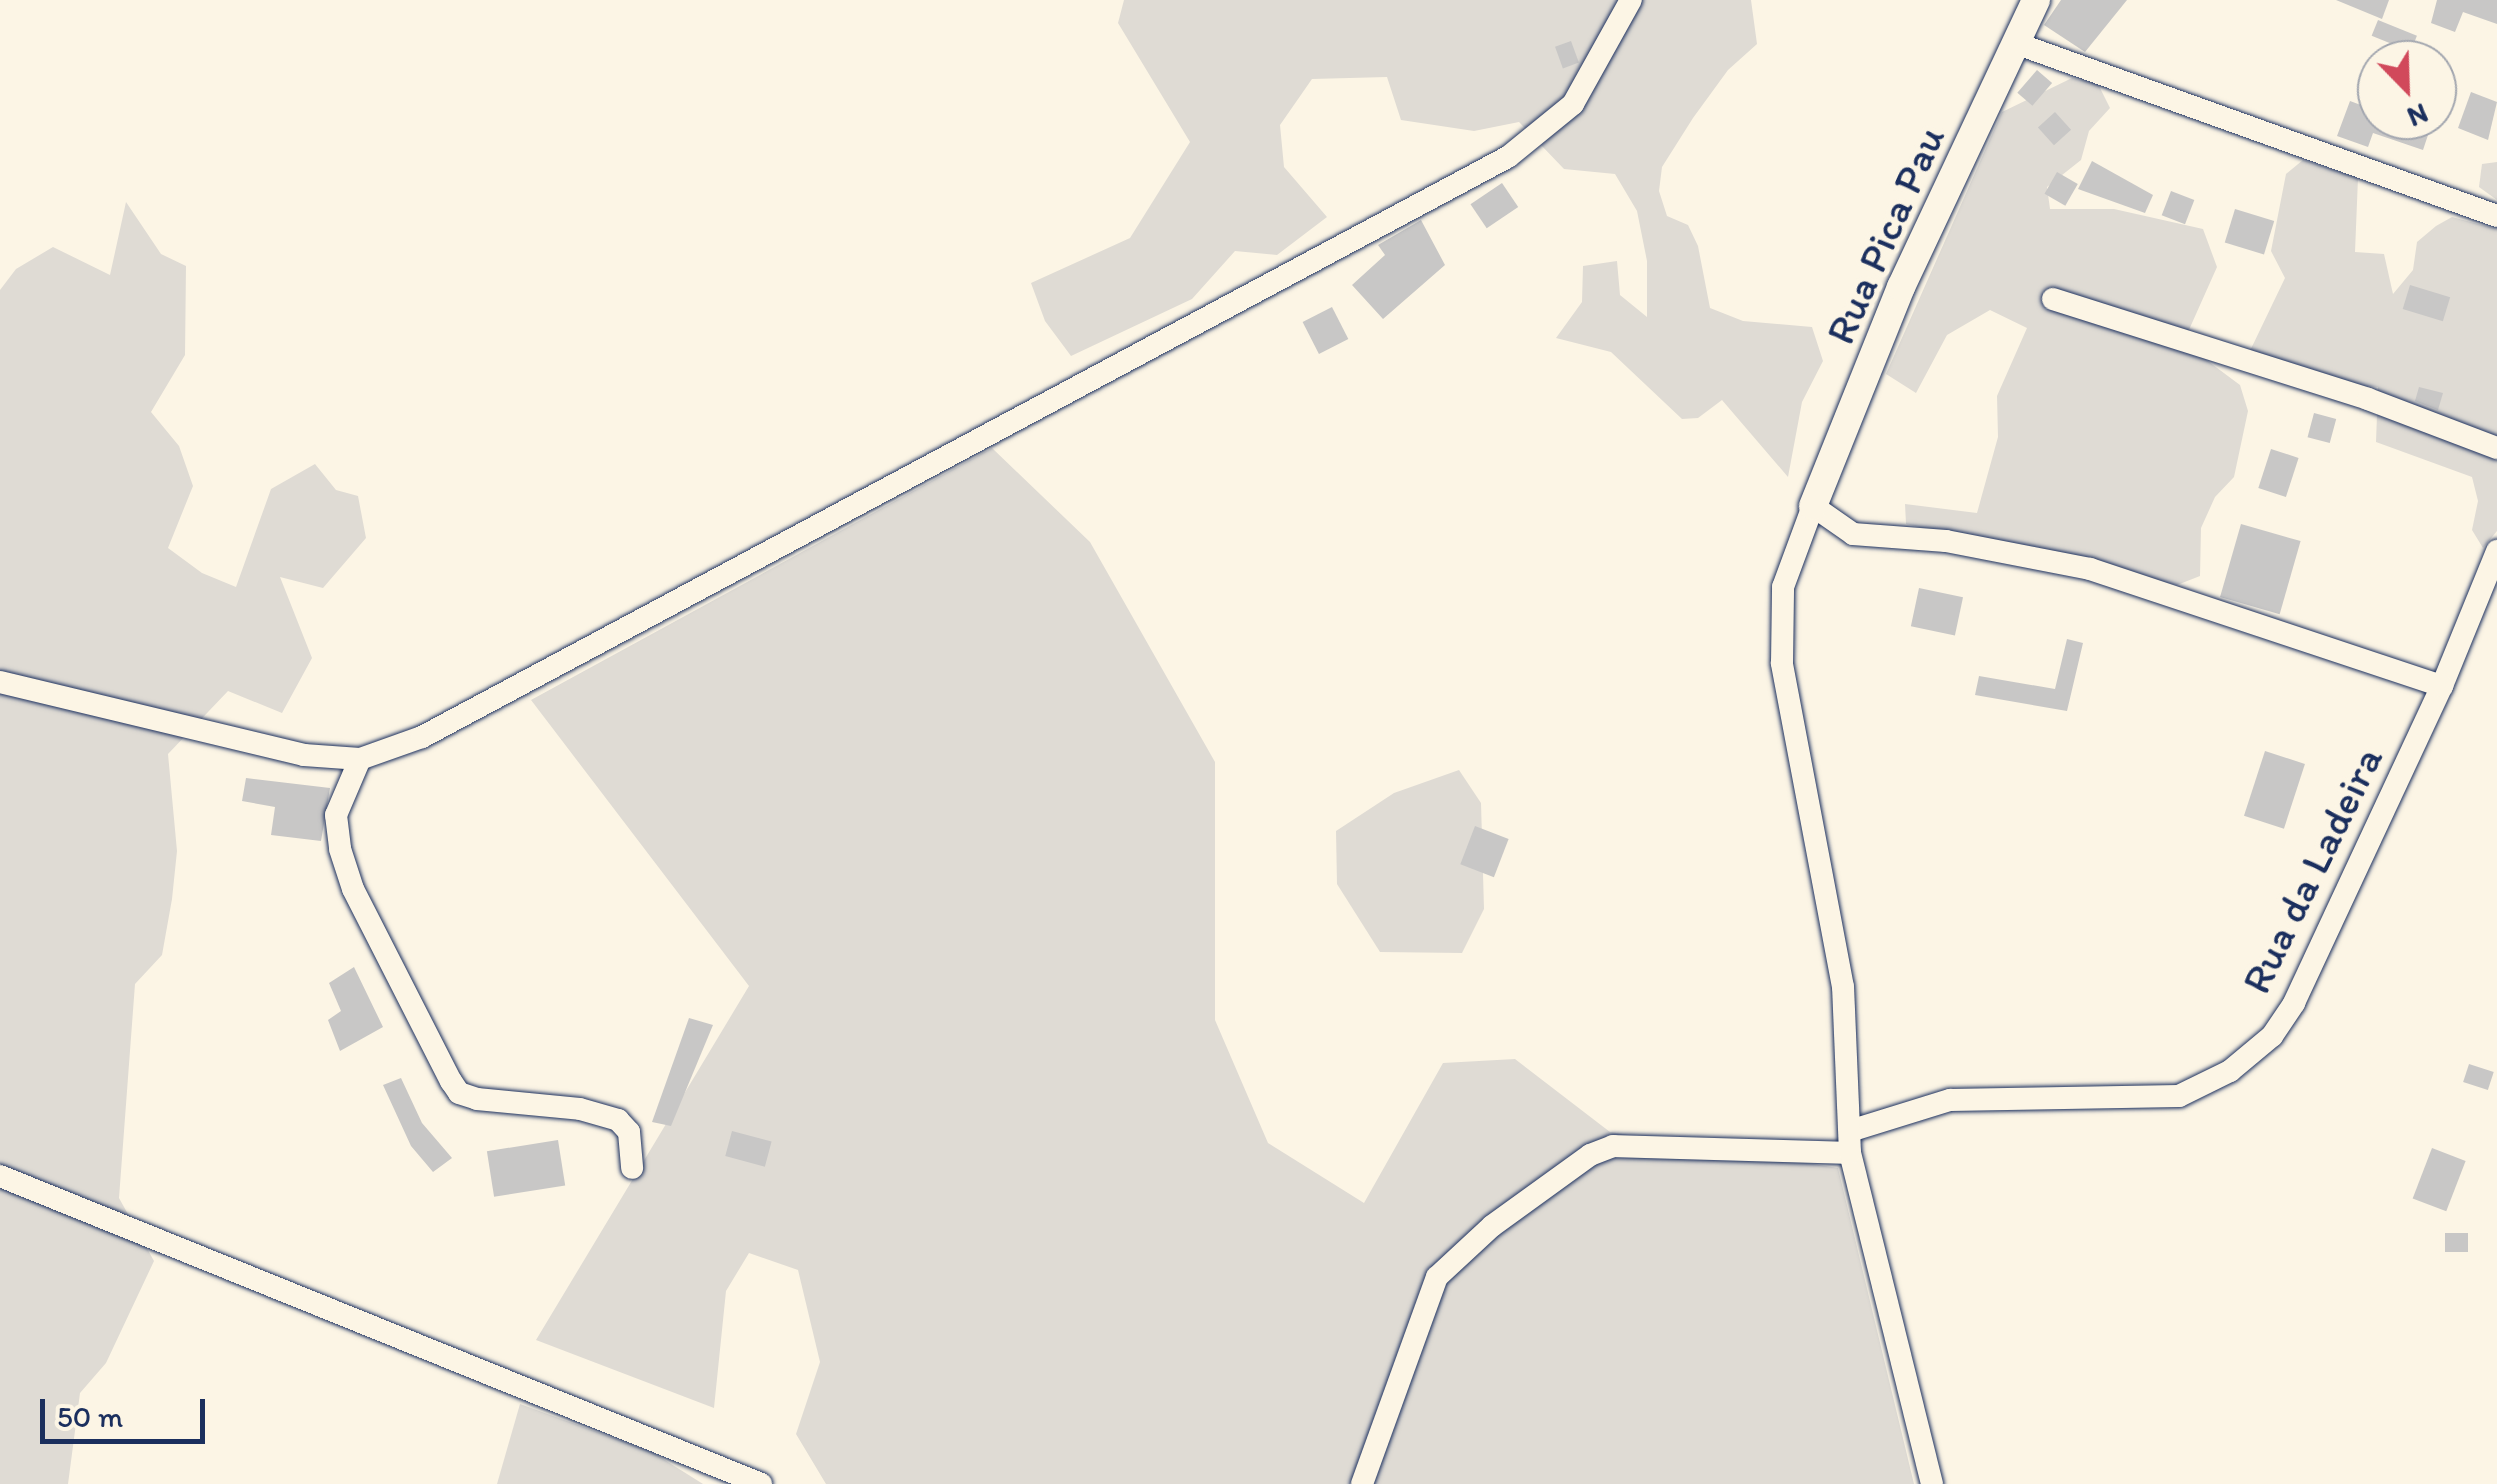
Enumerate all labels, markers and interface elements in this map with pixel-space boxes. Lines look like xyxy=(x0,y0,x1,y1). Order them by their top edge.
north arrow xyxy=(2357,40,2457,140)
text: N xyxy=(2403,96,2433,135)
street label: Rua Pica Pau xyxy=(1815,119,1955,351)
street label: Rua da Ladeira xyxy=(2231,739,2393,1001)
scale bar xyxy=(45,1379,210,1441)
text: 50 m xyxy=(57,1398,123,1435)

